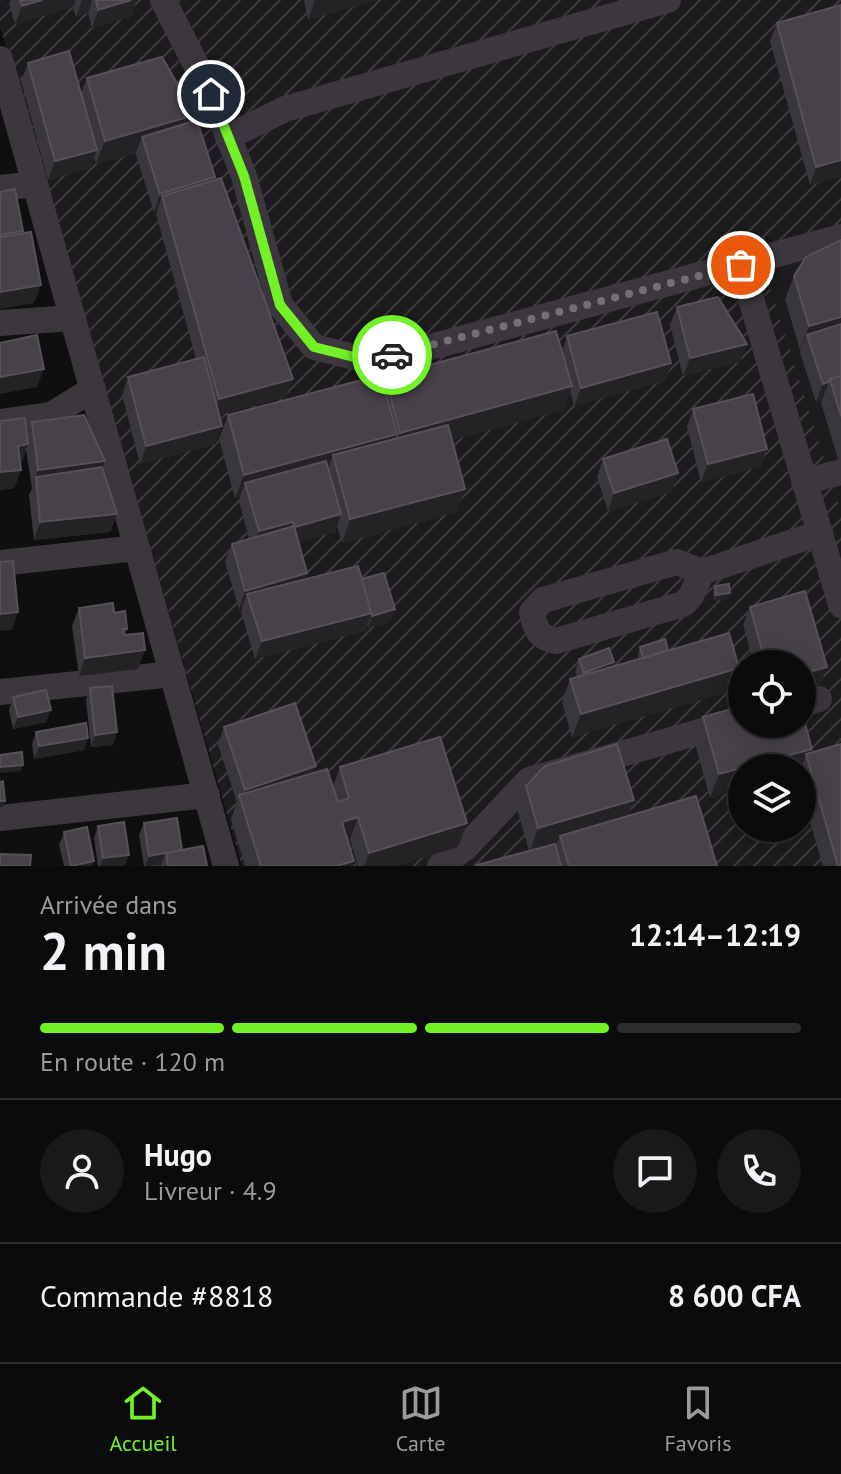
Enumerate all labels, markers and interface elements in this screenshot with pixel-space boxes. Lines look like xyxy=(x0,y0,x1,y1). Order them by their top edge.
pin xyxy=(177,60,245,128)
icon: home xyxy=(189,72,233,116)
pin xyxy=(707,231,775,299)
icon: bag xyxy=(719,243,763,287)
courier xyxy=(352,315,432,395)
icon: car xyxy=(370,333,414,377)
map controls xyxy=(728,650,816,842)
button: locate xyxy=(728,650,816,738)
button: layers xyxy=(728,754,816,842)
text: Arrivée dans xyxy=(40,888,177,921)
text: 12:14–12:19 xyxy=(629,915,801,954)
text: 2 min xyxy=(40,917,167,984)
text: En route · 120 m xyxy=(40,1045,225,1078)
button: person xyxy=(40,1129,124,1213)
button: chat xyxy=(613,1129,697,1213)
button: phone xyxy=(717,1129,801,1213)
text: Hugo xyxy=(144,1135,212,1174)
text: Livreur · 4.9 xyxy=(144,1174,277,1207)
text: Commande #8818 xyxy=(40,1276,273,1315)
text: 8 600 CFA xyxy=(668,1276,801,1315)
tab: Accueil xyxy=(109,1381,177,1457)
tab: Carte xyxy=(396,1381,445,1457)
tab: Favoris xyxy=(664,1381,731,1457)

